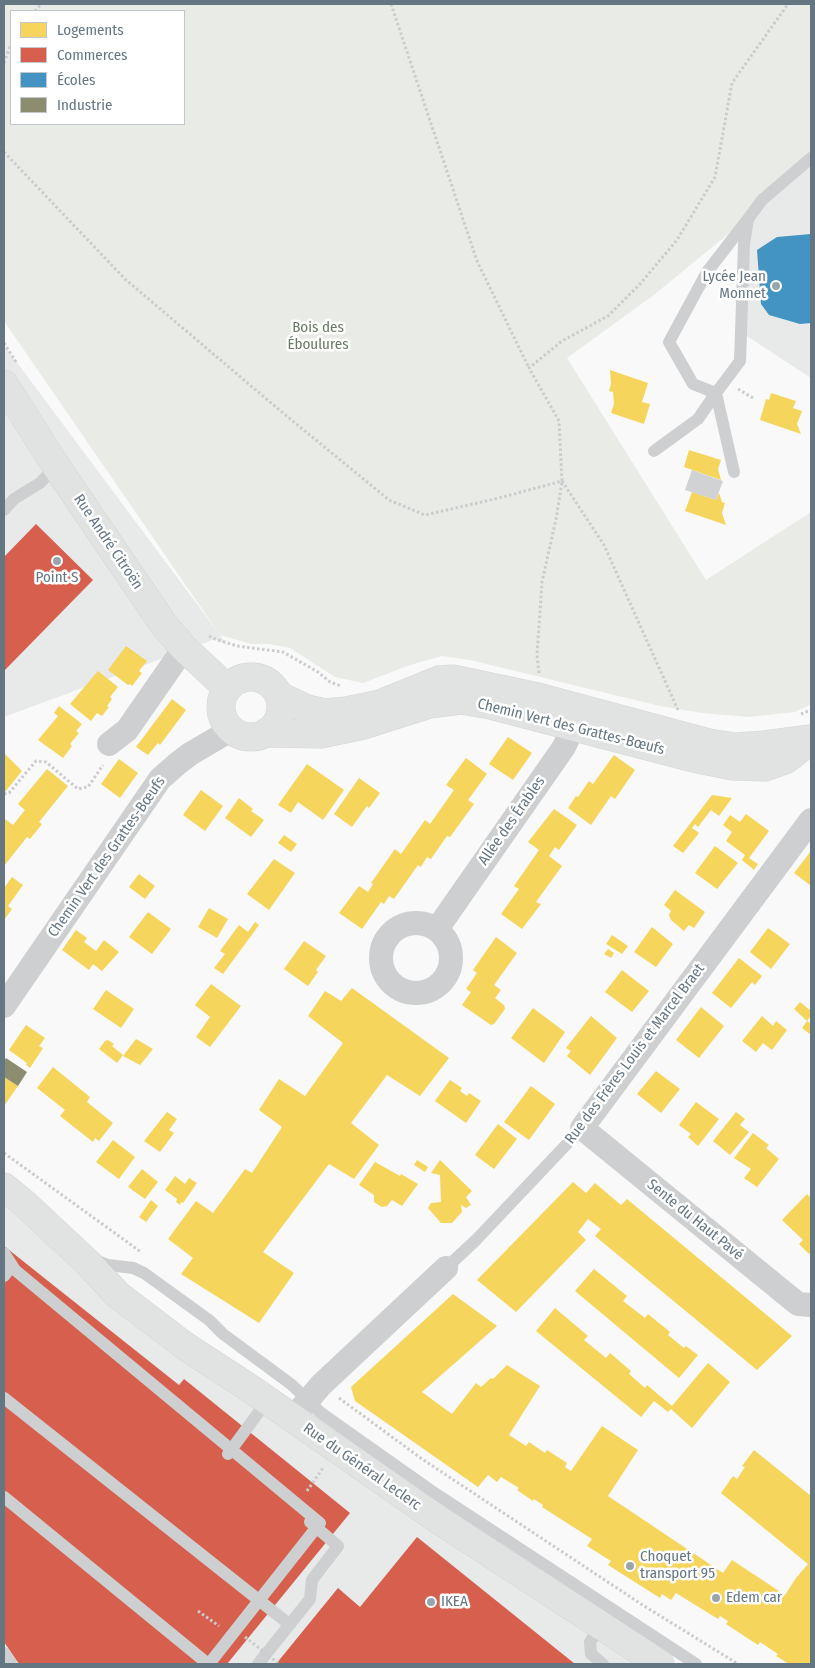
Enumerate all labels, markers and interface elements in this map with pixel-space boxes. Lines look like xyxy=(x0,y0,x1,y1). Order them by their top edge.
legend xyxy=(10,10,185,125)
text: Logements xyxy=(57,21,124,39)
text: Commerces xyxy=(57,46,127,64)
text: Écoles xyxy=(57,71,95,89)
text: Industrie xyxy=(57,96,112,114)
place label: Lycée Jean Monnet xyxy=(703,268,766,303)
marker: Lycée Jean Monnet xyxy=(770,280,782,292)
park label: Bois des Éboulures xyxy=(287,319,349,354)
street label: Rue André Citroën xyxy=(70,491,146,593)
marker: Point S xyxy=(51,555,63,567)
place label: Point S xyxy=(36,569,78,587)
street label: Chemin Vert des Grattes-Bœufs xyxy=(476,695,666,759)
street label: Chemin Vert des Grattes-Bœufs xyxy=(45,773,169,941)
street label: Allée des Érables xyxy=(475,773,549,869)
street label: Rue des Frères Louis et Marcel Braet xyxy=(561,960,709,1148)
street label: Sente du Haut Pavé xyxy=(643,1176,747,1264)
street label: Rue du Général Leclerc xyxy=(300,1420,424,1514)
place label: Choquet transport 95 xyxy=(640,1548,715,1583)
marker: Choquet transport 95 xyxy=(624,1560,636,1572)
place label: Edem car xyxy=(726,1589,782,1607)
marker: Edem car xyxy=(710,1592,722,1604)
place label: IKEA xyxy=(441,1593,468,1611)
marker: IKEA xyxy=(425,1596,437,1608)

